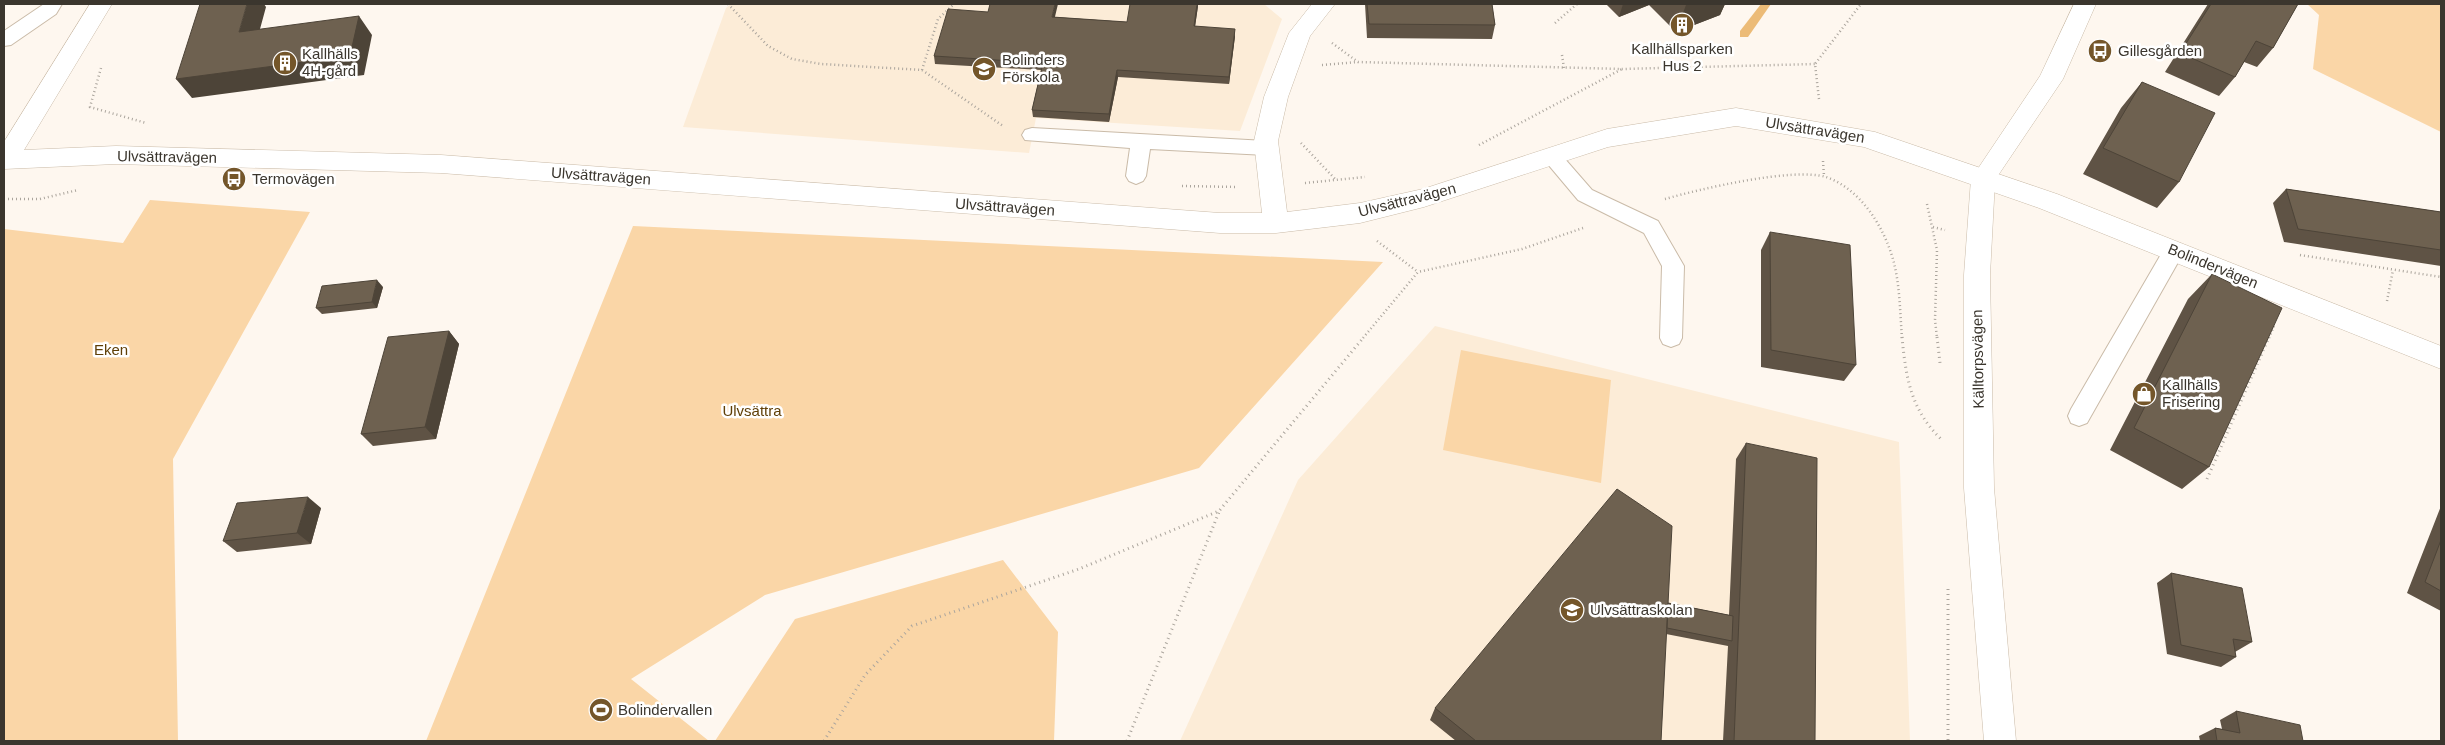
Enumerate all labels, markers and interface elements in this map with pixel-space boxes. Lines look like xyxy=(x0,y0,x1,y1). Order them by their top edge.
building icon: Kallhällsparken Hus 2 xyxy=(1669,12,1695,38)
bus stop icon: Gillesgården xyxy=(2087,38,2113,64)
place label: Kallhällsparken Hus 2 xyxy=(1631,40,1733,74)
place label: Gillesgården xyxy=(2118,42,2202,59)
place label: Kallhälls 4H-gård xyxy=(302,45,358,79)
building icon: Kallhälls 4H-gård xyxy=(272,50,298,76)
place label: Bolinders Förskola xyxy=(1002,51,1065,85)
school or university icon: Bolinders Förskola xyxy=(971,56,997,82)
street label: Ulvsättravägen xyxy=(1764,113,1866,146)
street label: Ulvsättravägen xyxy=(117,147,217,166)
street label: Ulvsättravägen xyxy=(551,164,652,187)
bus stop icon: Termovägen xyxy=(221,166,247,192)
place label: Termovägen xyxy=(252,170,335,187)
street label: Ulvsättravägen xyxy=(1356,179,1457,220)
street label: Ulvsättravägen xyxy=(955,195,1056,218)
street label: Bolindervägen xyxy=(2166,240,2261,291)
street label: Källtorpsvägen xyxy=(1968,309,1987,409)
park label: Eken xyxy=(94,341,128,358)
place label: Kallhälls Frisering xyxy=(2162,376,2220,410)
shop icon: Kallhälls Frisering xyxy=(2131,381,2157,407)
park label: Ulvsättra xyxy=(722,402,782,419)
school or university icon: Ulvsättraskolan xyxy=(1559,597,1585,623)
place label: Ulvsättraskolan xyxy=(1590,601,1693,618)
sports icon: Bolindervallen xyxy=(588,697,614,723)
place label: Bolindervallen xyxy=(618,701,712,718)

